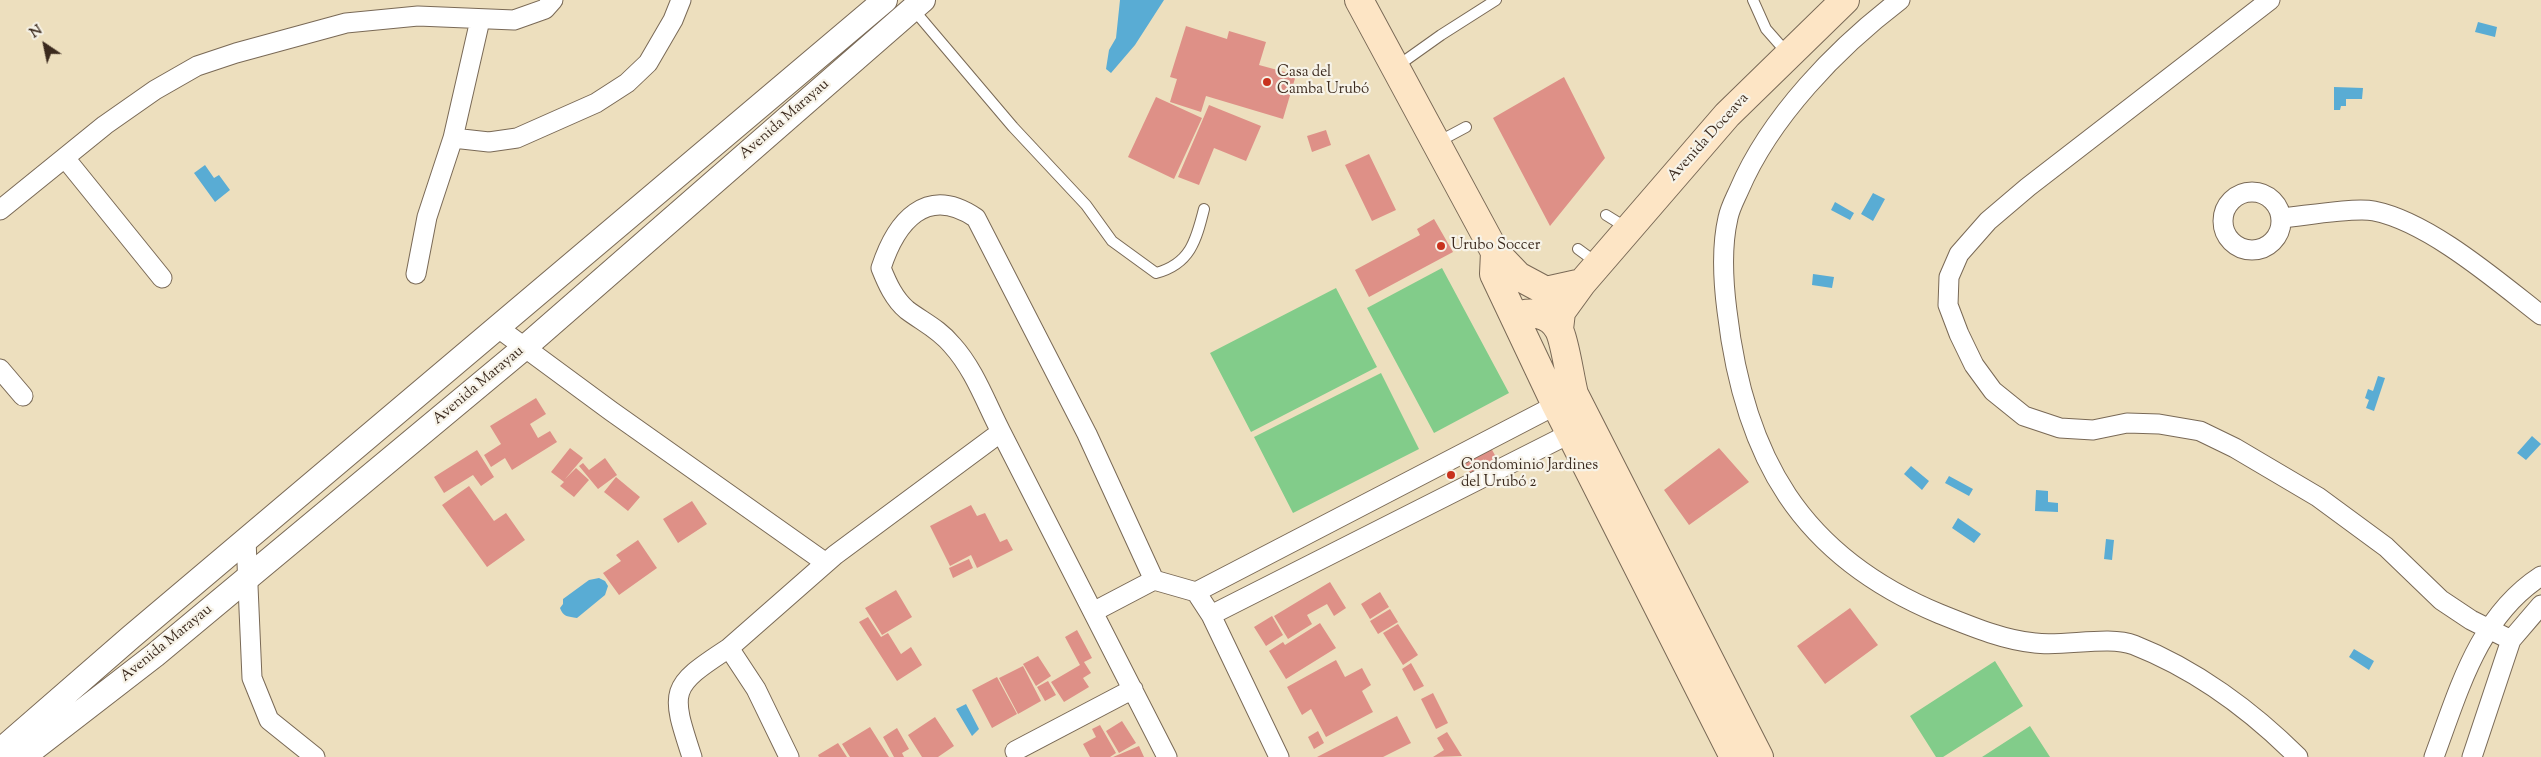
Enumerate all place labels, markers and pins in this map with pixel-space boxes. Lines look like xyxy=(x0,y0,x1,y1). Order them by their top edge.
place label: Casa del Camba Urubó xyxy=(1277,64,1369,99)
marker: Casa del Camba Urubó xyxy=(1261,76,1273,88)
place label: Urubo Soccer xyxy=(1451,237,1540,255)
marker: Urubo Soccer xyxy=(1435,240,1447,252)
place label: Condominio Jardines del Urubó 2 xyxy=(1461,457,1598,492)
marker: Condominio Jardines del Urubó 2 xyxy=(1445,469,1457,481)

